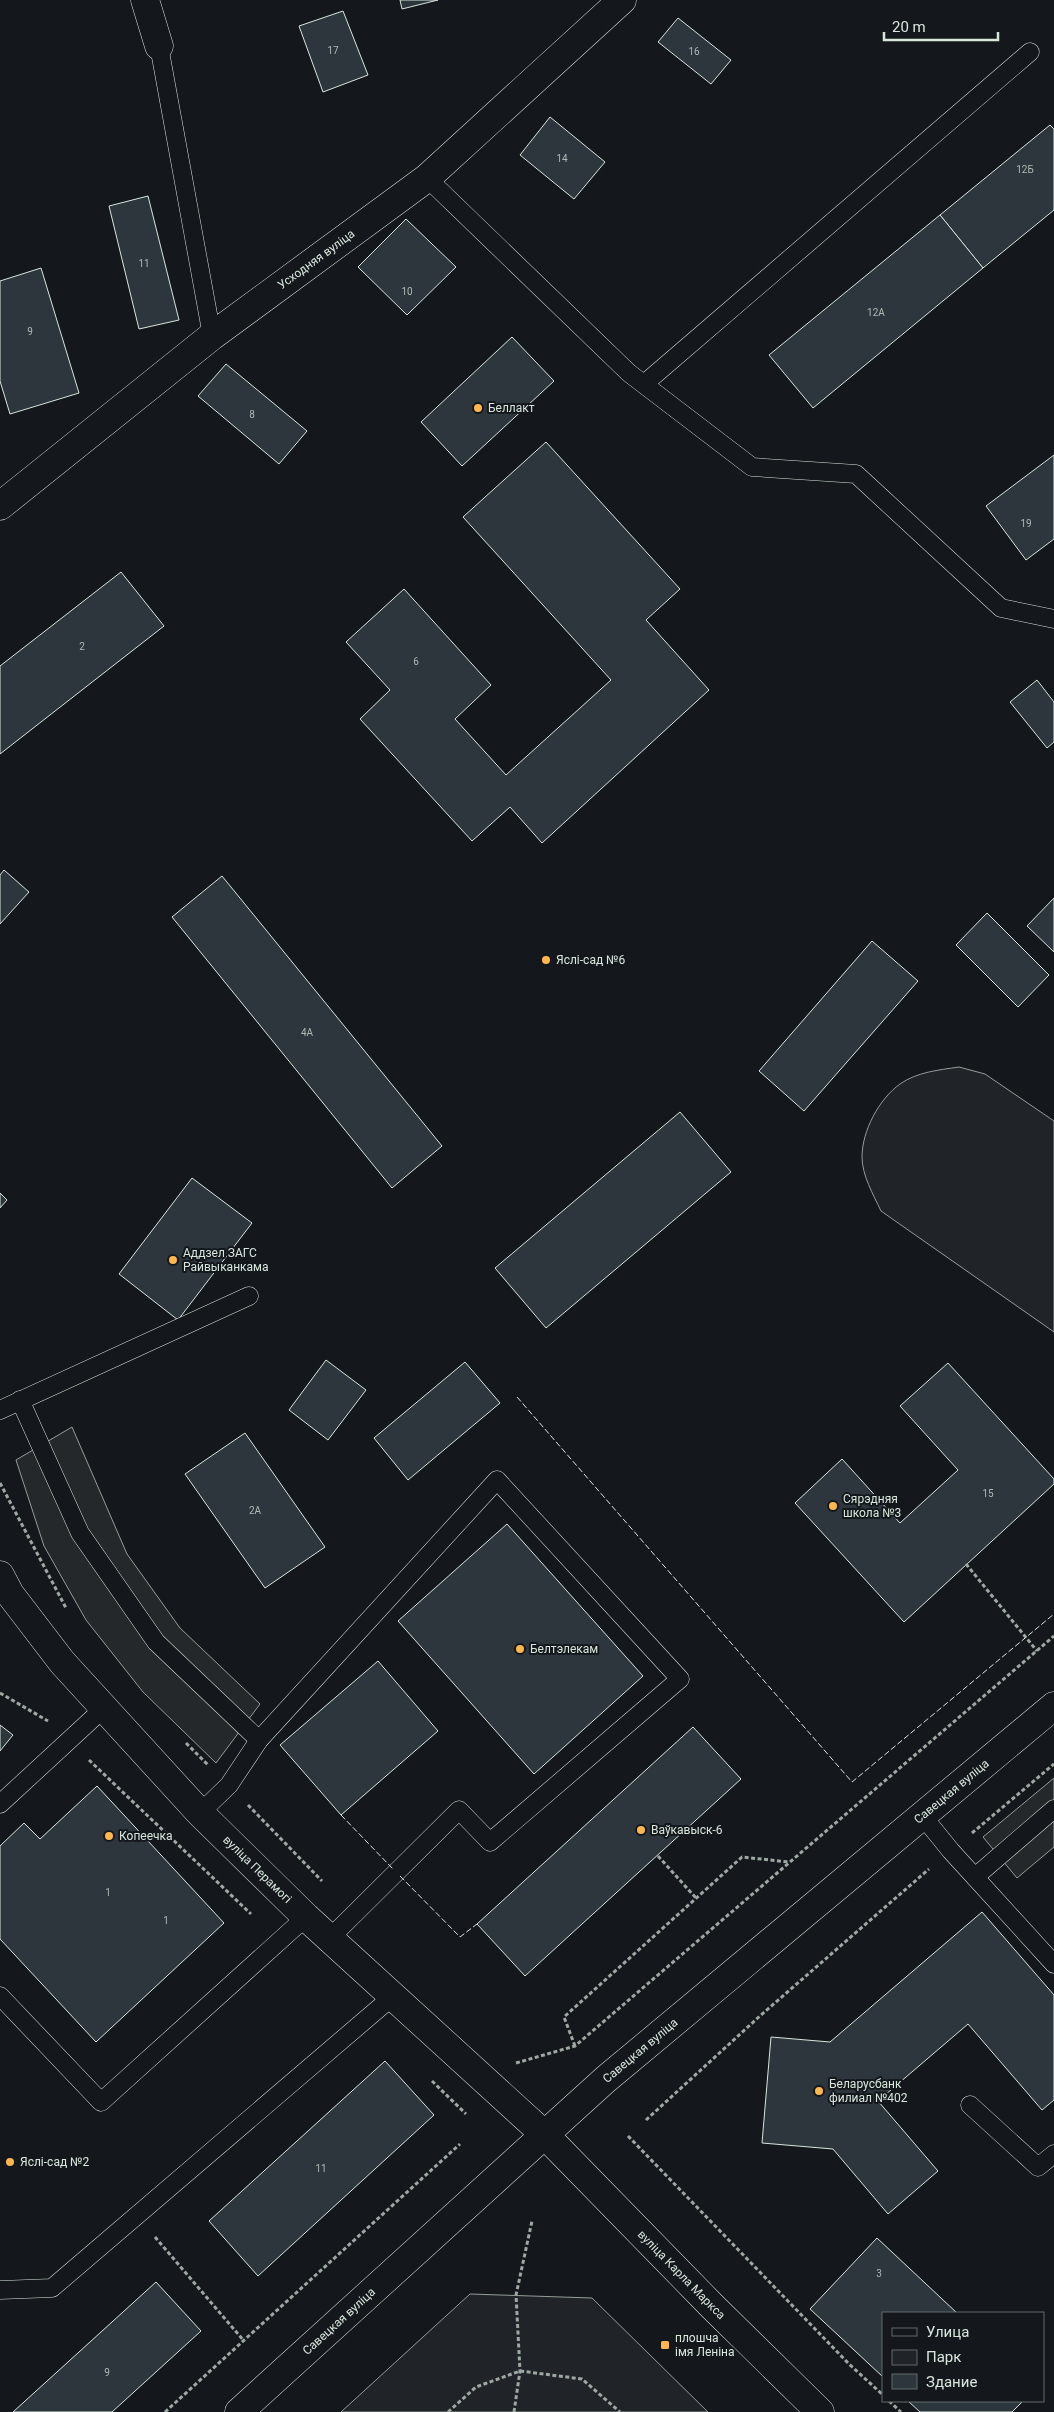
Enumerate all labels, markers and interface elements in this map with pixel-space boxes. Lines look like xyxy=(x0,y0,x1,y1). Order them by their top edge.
scale bar xyxy=(884,10,998,42)
text: 20 m xyxy=(892,18,926,36)
house number: 17 xyxy=(327,45,339,56)
house number: 16 xyxy=(688,46,700,57)
house number: 14 xyxy=(556,153,568,164)
house number: 12Б xyxy=(1016,164,1034,175)
street label: Усходняя вуліца xyxy=(275,227,357,292)
house number: 11 xyxy=(138,258,150,269)
house number: 10 xyxy=(401,286,413,297)
house number: 12А xyxy=(867,307,885,318)
house number: 9 xyxy=(27,326,33,337)
place label: Беллакт xyxy=(488,401,535,415)
marker: Беллакт xyxy=(472,402,484,414)
house number: 8 xyxy=(249,409,255,420)
house number: 19 xyxy=(1020,518,1032,529)
house number: 2 xyxy=(79,641,85,652)
house number: 6 xyxy=(413,656,419,667)
place label: Яслі-сад №6 xyxy=(556,953,625,967)
marker: Яслі-сад №6 xyxy=(540,954,552,966)
house number: 4А xyxy=(301,1027,314,1038)
place label: Аддзел ЗАГС Райвыканкама xyxy=(183,1246,269,1274)
marker: Аддзел ЗАГС Райвыканкама xyxy=(167,1254,179,1266)
house number: 15 xyxy=(982,1488,994,1499)
place label: Сярэдняя школа №3 xyxy=(843,1492,901,1520)
marker: Сярэдняя школа №3 xyxy=(827,1500,839,1512)
house number: 2А xyxy=(249,1505,262,1516)
place label: Белтэлекам xyxy=(530,1642,598,1656)
marker: Белтэлекам xyxy=(514,1643,526,1655)
street label: Савецкая вуліца xyxy=(911,1756,992,1827)
place label: Ваўкавыск-6 xyxy=(651,1823,723,1837)
marker: Ваўкавыск-6 xyxy=(635,1824,647,1836)
place label: Копеечка xyxy=(119,1829,173,1843)
marker: Копеечка xyxy=(103,1830,115,1842)
street label: вуліца Перамогі xyxy=(220,1833,295,1906)
house number: 1 xyxy=(105,1887,111,1898)
house number: 1 xyxy=(163,1915,169,1926)
street label: Савецкая вуліца xyxy=(600,2015,680,2086)
place label: Беларусбанк филиал №402 xyxy=(829,2077,908,2105)
marker: Беларусбанк филиал №402 xyxy=(813,2085,825,2097)
place label: Яслі-сад №2 xyxy=(20,2155,89,2169)
marker: Яслі-сад №2 xyxy=(4,2156,16,2168)
house number: 11 xyxy=(315,2163,327,2174)
street label: вуліца Карла Маркса xyxy=(635,2227,728,2322)
house number: 3 xyxy=(876,2268,882,2279)
street label: Савецкая вуліца xyxy=(300,2285,378,2358)
legend xyxy=(882,2312,1044,2402)
text: Улица xyxy=(926,2323,969,2341)
place label: плошча імя Леніна xyxy=(675,2331,735,2359)
marker: плошча імя Леніна xyxy=(659,2339,671,2351)
text: Парк xyxy=(926,2348,961,2366)
house number: 9 xyxy=(104,2367,110,2378)
text: Здание xyxy=(926,2373,977,2391)

